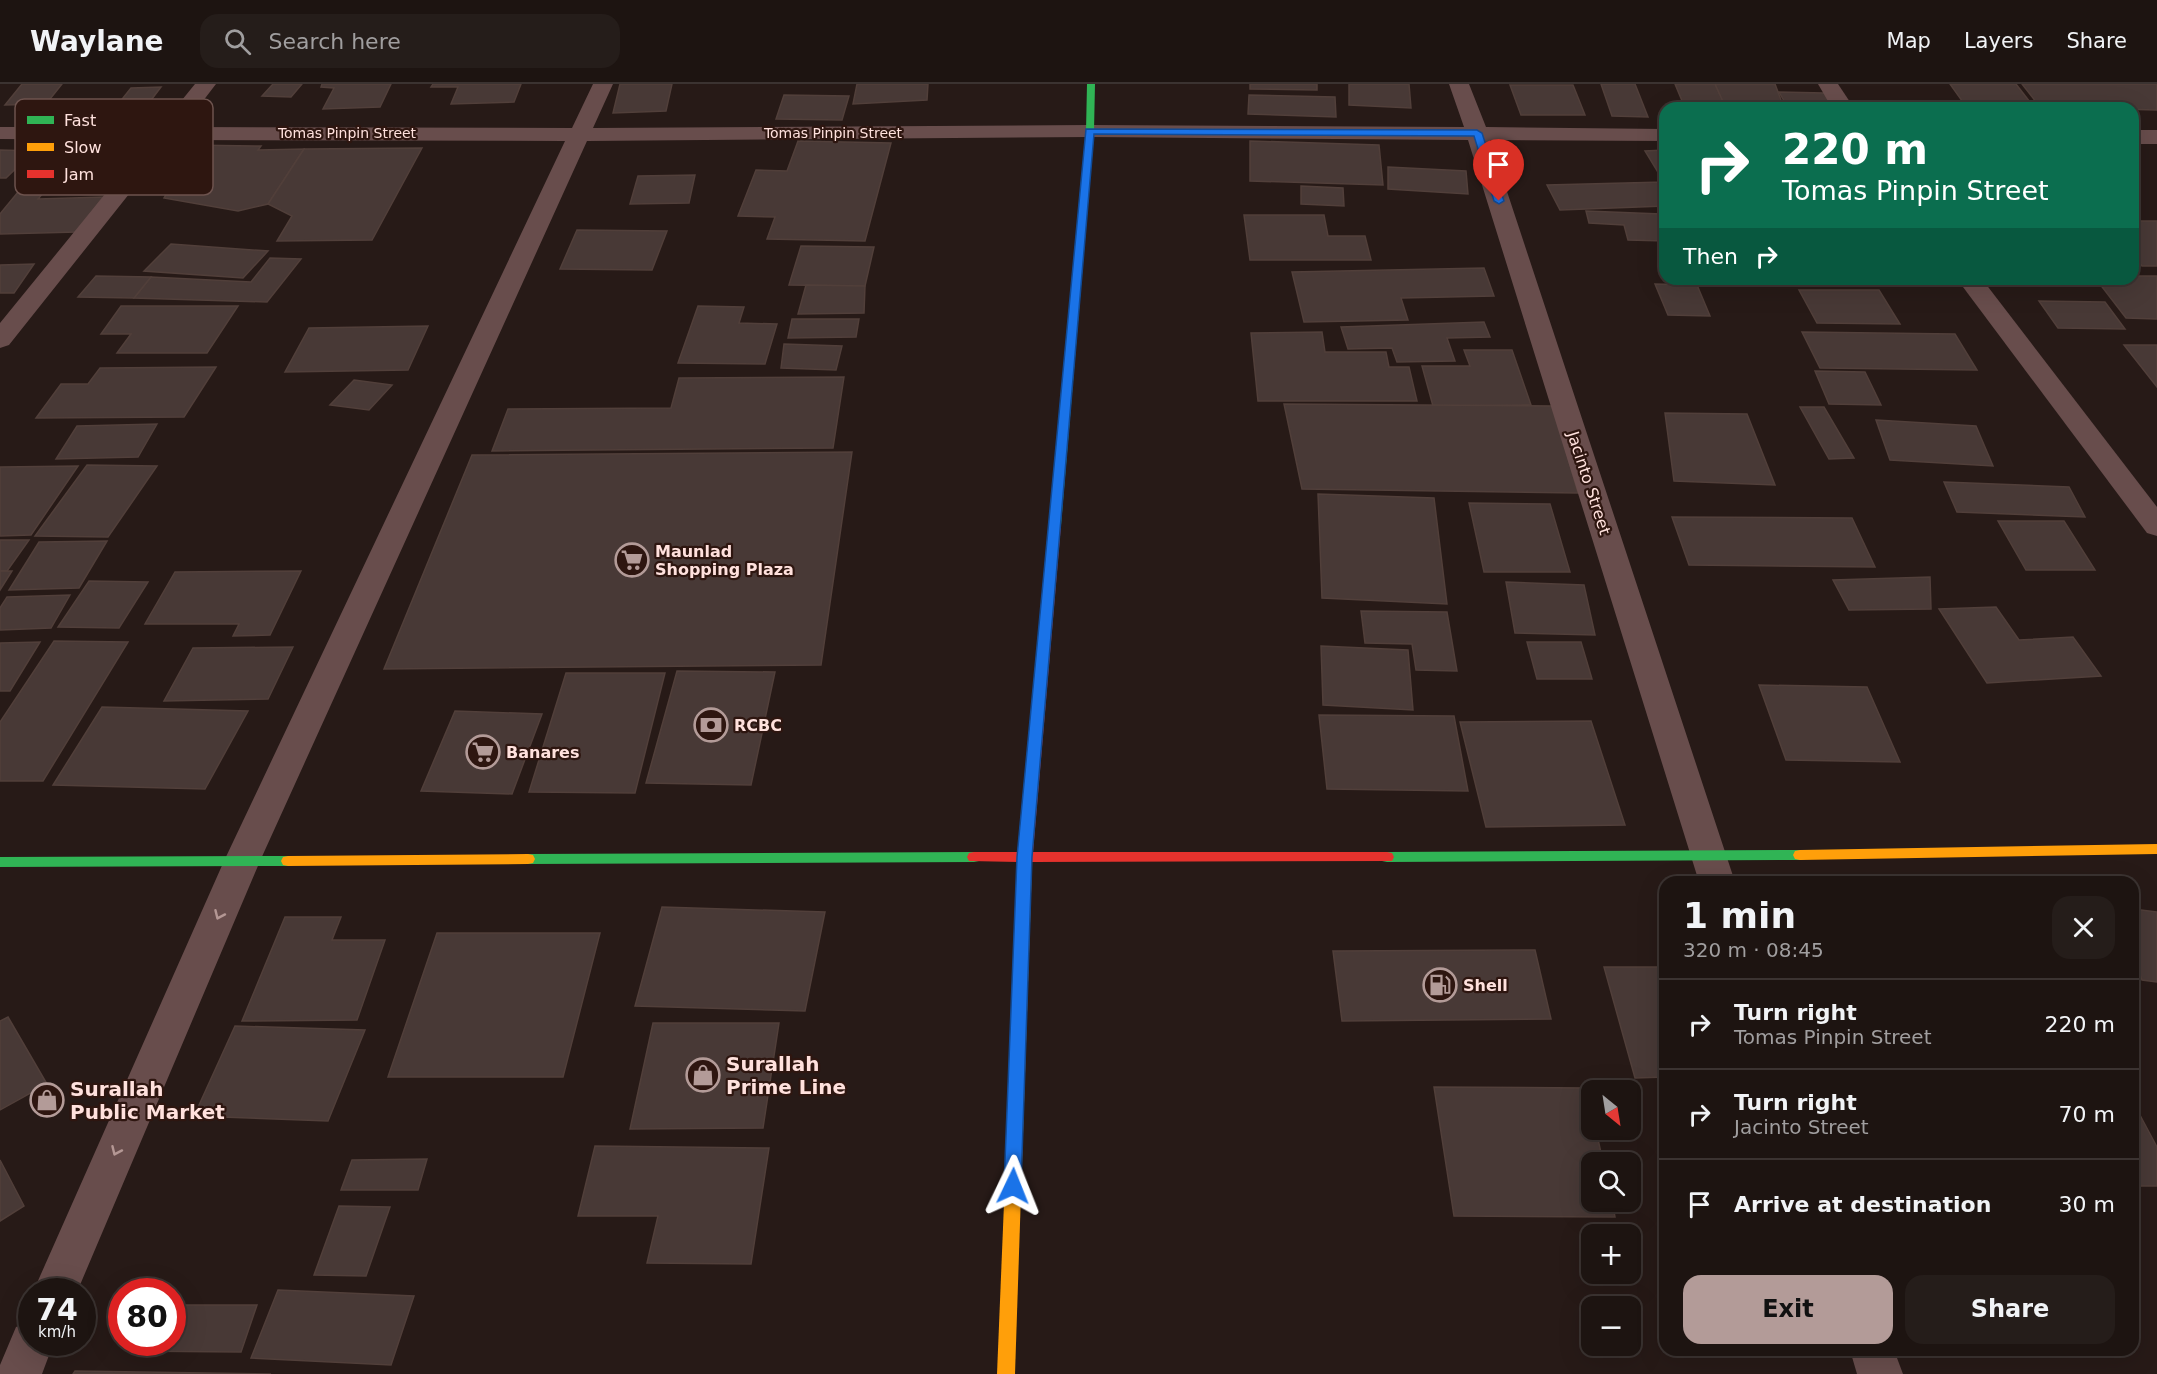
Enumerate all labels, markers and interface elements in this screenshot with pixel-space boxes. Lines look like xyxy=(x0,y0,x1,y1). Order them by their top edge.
search box xyxy=(200,14,620,68)
text: Waylane xyxy=(30,25,164,58)
icon: search xyxy=(221,25,254,58)
text: Search here xyxy=(269,29,401,54)
text: Map xyxy=(1887,29,1931,53)
text: Layers xyxy=(1964,29,2033,53)
text: Share xyxy=(2066,29,2127,53)
legend xyxy=(15,99,213,195)
text: Fast xyxy=(64,111,96,130)
street label: Tomas Pinpin Street xyxy=(277,125,417,141)
street label: Tomas Pinpin Street xyxy=(763,125,903,141)
text: 220 m xyxy=(1782,125,1928,174)
icon: right xyxy=(1683,126,1761,204)
text: Slow xyxy=(64,138,101,157)
pin xyxy=(1473,139,1524,201)
icon: arrive xyxy=(1482,148,1515,181)
text: Jam xyxy=(63,165,94,184)
text: Tomas Pinpin Street xyxy=(1782,175,2049,206)
icon: right xyxy=(1750,240,1783,273)
text: Then xyxy=(1683,244,1738,269)
street label: Jacinto Street xyxy=(1563,428,1615,537)
supermarket icon: Maunlad Shopping Plaza xyxy=(614,542,650,578)
place label: Maunlad Shopping Plaza xyxy=(655,542,794,579)
bank icon: RCBC xyxy=(693,707,729,743)
place label: RCBC xyxy=(734,716,782,735)
supermarket icon: Banares xyxy=(465,734,501,770)
place label: Banares xyxy=(506,743,579,762)
text: 1 min xyxy=(1683,895,1796,936)
button: close xyxy=(2052,896,2115,959)
one-way arrow xyxy=(214,908,226,919)
text: 320 m · 08:45 xyxy=(1683,938,1824,962)
fuel station icon: Shell xyxy=(1422,967,1458,1003)
place label: Shell xyxy=(1463,976,1508,995)
text: Turn right xyxy=(1734,1000,1857,1025)
icon: right xyxy=(1683,1008,1716,1041)
text: 220 m xyxy=(2045,1012,2115,1037)
text: Tomas Pinpin Street xyxy=(1734,1025,1931,1049)
place label: Surallah Prime Line xyxy=(726,1052,846,1099)
shop icon: Surallah Prime Line xyxy=(685,1057,721,1093)
place label: Surallah Public Market xyxy=(70,1077,225,1124)
north arrow xyxy=(1581,1080,1641,1140)
map controls xyxy=(1581,1080,1641,1356)
shop icon: Surallah Public Market xyxy=(29,1082,65,1118)
text: Turn right xyxy=(1734,1090,1857,1115)
icon: right xyxy=(1683,1098,1716,1131)
text: 70 m xyxy=(2059,1102,2115,1127)
text: Jacinto Street xyxy=(1734,1115,1869,1139)
one-way arrow xyxy=(111,1145,123,1156)
button: search xyxy=(1581,1152,1641,1212)
position arrow xyxy=(981,1154,1045,1218)
icon: arrive xyxy=(1683,1188,1716,1221)
text: Arrive at destination xyxy=(1734,1192,1991,1217)
text: 30 m xyxy=(2059,1192,2115,1217)
button: + xyxy=(1581,1224,1641,1284)
button: Exit xyxy=(1683,1275,1893,1344)
button: Share xyxy=(1905,1275,2115,1344)
speed limit sign: 80 xyxy=(108,1278,186,1356)
text: 74 xyxy=(36,1292,78,1327)
button: − xyxy=(1581,1296,1641,1356)
text: km/h xyxy=(38,1323,76,1341)

